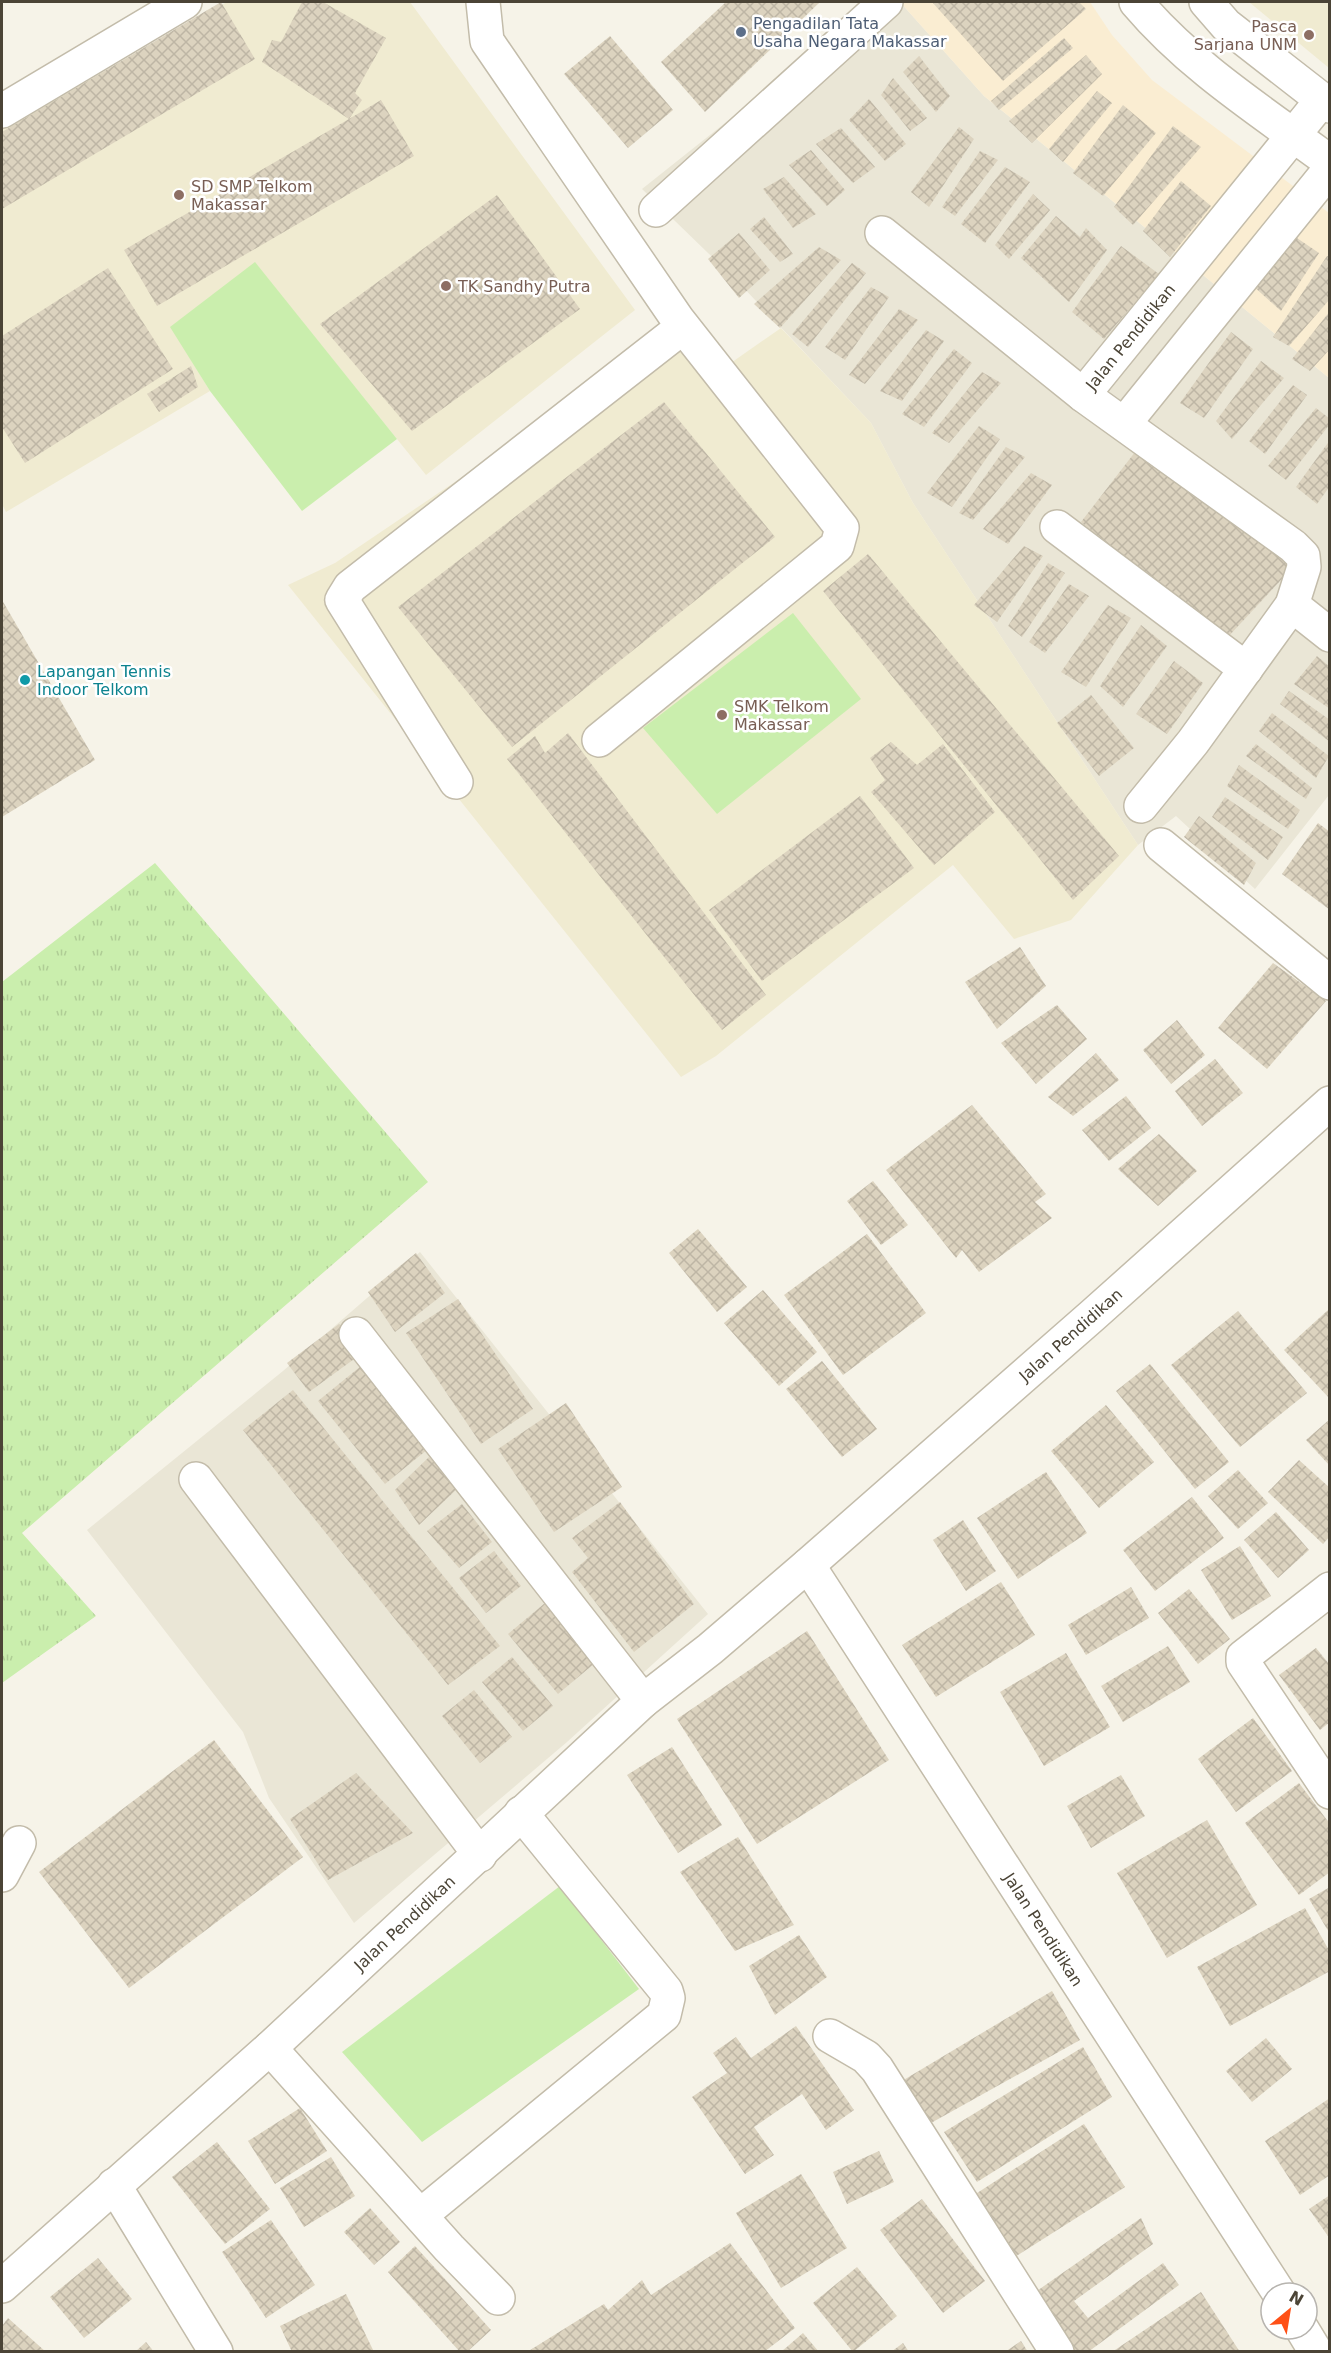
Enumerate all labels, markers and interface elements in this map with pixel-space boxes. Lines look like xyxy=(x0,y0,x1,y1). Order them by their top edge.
place label: Pengadilan Tata Usaha Negara Makassar xyxy=(753,14,947,51)
place label: Pasca Sarjana UNM xyxy=(1194,17,1297,54)
marker: Pengadilan Tata Usaha Negara Makassar xyxy=(734,25,748,39)
marker: Pasca Sarjana UNM xyxy=(1302,28,1316,42)
place label: SD SMP Telkom Makassar xyxy=(191,177,313,214)
marker: SD SMP Telkom Makassar xyxy=(172,188,186,202)
place label: TK Sandhy Putra xyxy=(457,277,590,296)
marker: TK Sandhy Putra xyxy=(439,279,453,293)
street label: Jalan Pendidikan xyxy=(1081,280,1179,395)
place label: Lapangan Tennis Indoor Telkom xyxy=(37,662,171,699)
marker: Lapangan Tennis Indoor Telkom xyxy=(18,673,32,687)
place label: SMK Telkom Makassar xyxy=(734,697,829,734)
marker: SMK Telkom Makassar xyxy=(715,708,729,722)
street label: Jalan Pendidikan xyxy=(1015,1284,1126,1386)
street label: Jalan Pendidikan xyxy=(999,1869,1087,1990)
street label: Jalan Pendidikan xyxy=(349,1872,459,1976)
north arrow xyxy=(1259,2281,1319,2341)
text: N xyxy=(1286,2287,1307,2310)

